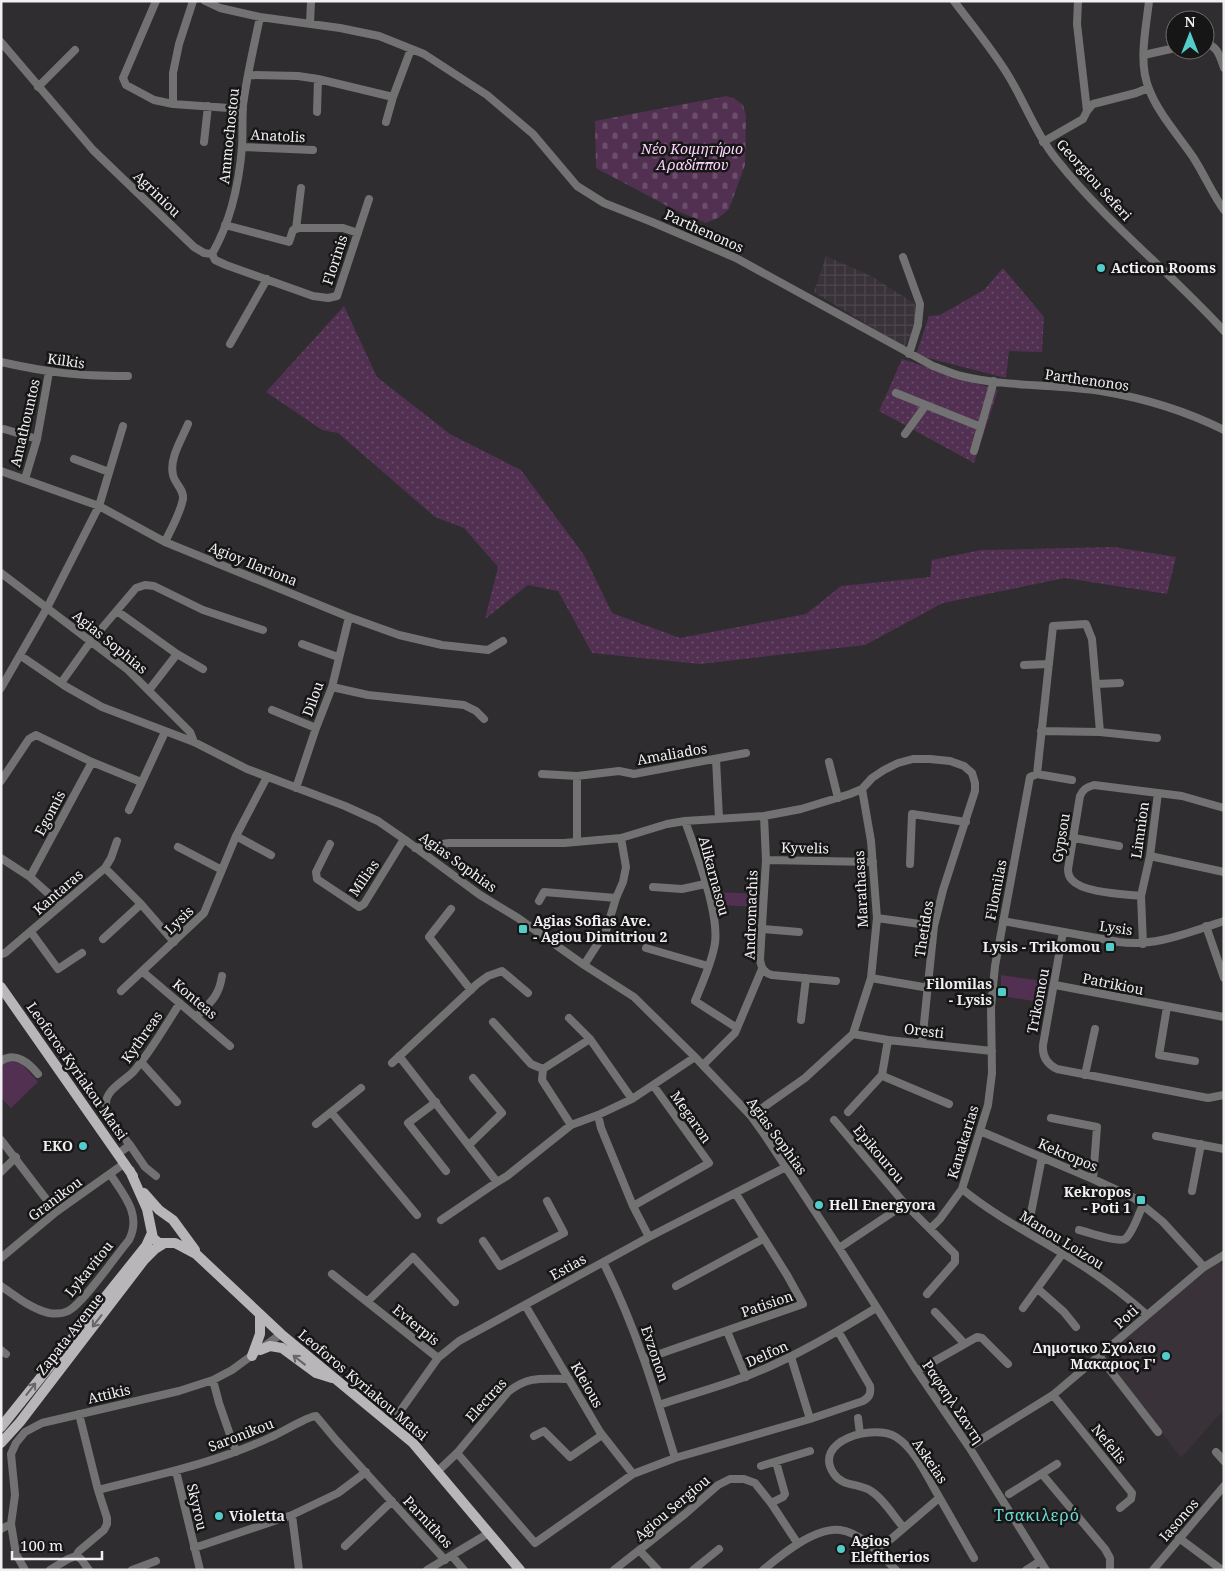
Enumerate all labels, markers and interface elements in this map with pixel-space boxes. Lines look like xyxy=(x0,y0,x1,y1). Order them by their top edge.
north arrow xyxy=(1165,10,1215,60)
text: N xyxy=(1184,12,1196,31)
street label: Ammochostou xyxy=(214,87,243,185)
street label: Anatolis xyxy=(250,125,306,146)
street label: Georgiou Seferi xyxy=(1053,135,1136,225)
park label: Νέο Κοιμητήριο Αραδίππου xyxy=(640,139,743,174)
street label: Agriniou xyxy=(130,166,185,221)
street label: Parthenonos xyxy=(662,205,747,256)
street label: Florinis xyxy=(318,232,352,287)
place label: Acticon Rooms xyxy=(1111,258,1216,277)
marker: Acticon Rooms xyxy=(1095,262,1107,274)
street label: Kilkis xyxy=(46,348,86,373)
street label: Parthenonos xyxy=(1044,364,1130,395)
street label: Amathountos xyxy=(5,377,44,469)
street label: Agioy Ilariona xyxy=(206,537,301,590)
street label: Agias Sophias xyxy=(69,606,152,678)
street label: Dilou xyxy=(297,679,328,719)
street label: Amaliados xyxy=(635,738,708,769)
street label: Egomis xyxy=(30,787,69,839)
street label: Limnion xyxy=(1126,800,1153,860)
street label: Gypsou xyxy=(1047,812,1074,864)
street label: Agias Sophias xyxy=(416,827,501,896)
street label: Alikarnasou xyxy=(695,834,734,918)
street label: Kyvelis xyxy=(781,838,829,857)
street label: Marathasas xyxy=(849,850,872,928)
street label: Milias xyxy=(344,856,383,900)
street label: Filomilas xyxy=(980,858,1011,922)
street label: Kantaras xyxy=(29,865,87,918)
street label: Andromachis xyxy=(739,870,762,960)
street label: Thetidos xyxy=(910,899,937,959)
street label: Lysis xyxy=(160,901,197,938)
place label: Agias Sofias Ave. - Agiou Dimitriou 2 xyxy=(533,911,667,946)
street label: Lysis xyxy=(1098,916,1134,939)
marker: Agias Sofias Ave. - Agiou Dimitriou 2 xyxy=(517,923,529,935)
place label: Lysis - Trikomou xyxy=(983,937,1100,956)
marker: Lysis - Trikomou xyxy=(1104,941,1116,953)
street label: Trikomou xyxy=(1022,967,1053,1035)
street label: Patrikiou xyxy=(1081,968,1145,999)
street label: Konteas xyxy=(169,974,222,1023)
place label: Filomilas - Lysis xyxy=(926,974,992,1009)
marker: Filomilas - Lysis xyxy=(996,986,1008,998)
street label: Leoforos Kyriakou Matsi xyxy=(23,998,132,1144)
street label: Kythreas xyxy=(117,1007,166,1066)
street label: Oresti xyxy=(903,1019,946,1042)
street label: Megaron xyxy=(666,1087,716,1147)
street label: Agias Sophias xyxy=(743,1093,812,1178)
street label: Kanakarias xyxy=(942,1103,983,1181)
street label: Epikourou xyxy=(850,1121,909,1187)
street label: Kekropos xyxy=(1036,1134,1101,1176)
place label: EKO xyxy=(43,1136,73,1155)
marker: EKO xyxy=(77,1140,89,1152)
street label: Granikou xyxy=(24,1172,85,1225)
place label: Kekropos - Poti 1 xyxy=(1064,1182,1131,1217)
marker: Kekropos - Poti 1 xyxy=(1135,1194,1147,1206)
place label: Hell Energyora xyxy=(829,1195,936,1214)
marker: Hell Energyora xyxy=(813,1199,825,1211)
street label: Manou Loizou xyxy=(1016,1206,1108,1273)
street label: Lykavitou xyxy=(60,1237,117,1301)
street label: Estias xyxy=(546,1249,589,1284)
street label: Patision xyxy=(738,1286,795,1321)
street label: Zapata Avenue xyxy=(32,1289,108,1379)
street label: Evterpis xyxy=(389,1300,444,1349)
street label: Poti xyxy=(1110,1301,1142,1332)
one-way arrow xyxy=(92,1314,103,1327)
street label: Evzonon xyxy=(637,1323,674,1384)
street label: Leoforos Kyriakou Matsi xyxy=(295,1325,433,1445)
street label: Delfon xyxy=(743,1336,791,1371)
place label: Δημοτικο Σχολειο Μακαριος Γ' xyxy=(1033,1338,1156,1373)
marker: Δημοτικο Σχολειο Μακαριος Γ' xyxy=(1160,1350,1172,1362)
one-way arrow xyxy=(292,1355,306,1365)
street label: Ραφαηλ Σαντη xyxy=(919,1356,988,1447)
street label: Kleious xyxy=(567,1359,608,1411)
street label: Electras xyxy=(461,1374,510,1426)
street label: Attikis xyxy=(86,1379,132,1408)
one-way arrow xyxy=(25,1382,36,1395)
street label: Saronikou xyxy=(205,1413,276,1456)
street label: Nefelis xyxy=(1088,1420,1131,1468)
street label: Askeias xyxy=(908,1435,952,1487)
street label: Agiou Sergiou xyxy=(630,1470,713,1545)
street label: Skyrou xyxy=(183,1482,212,1532)
street label: Parnithos xyxy=(399,1492,457,1552)
street label: Iasonos xyxy=(1155,1494,1202,1545)
district label: Τσακιλερό xyxy=(994,1504,1080,1526)
place label: Violetta xyxy=(229,1506,285,1525)
marker: Violetta xyxy=(213,1510,225,1522)
scale bar xyxy=(12,1528,102,1560)
place label: Agios Eleftherios xyxy=(851,1531,930,1566)
text: 100 m xyxy=(20,1535,63,1555)
marker: Agios Eleftherios xyxy=(835,1543,847,1555)

